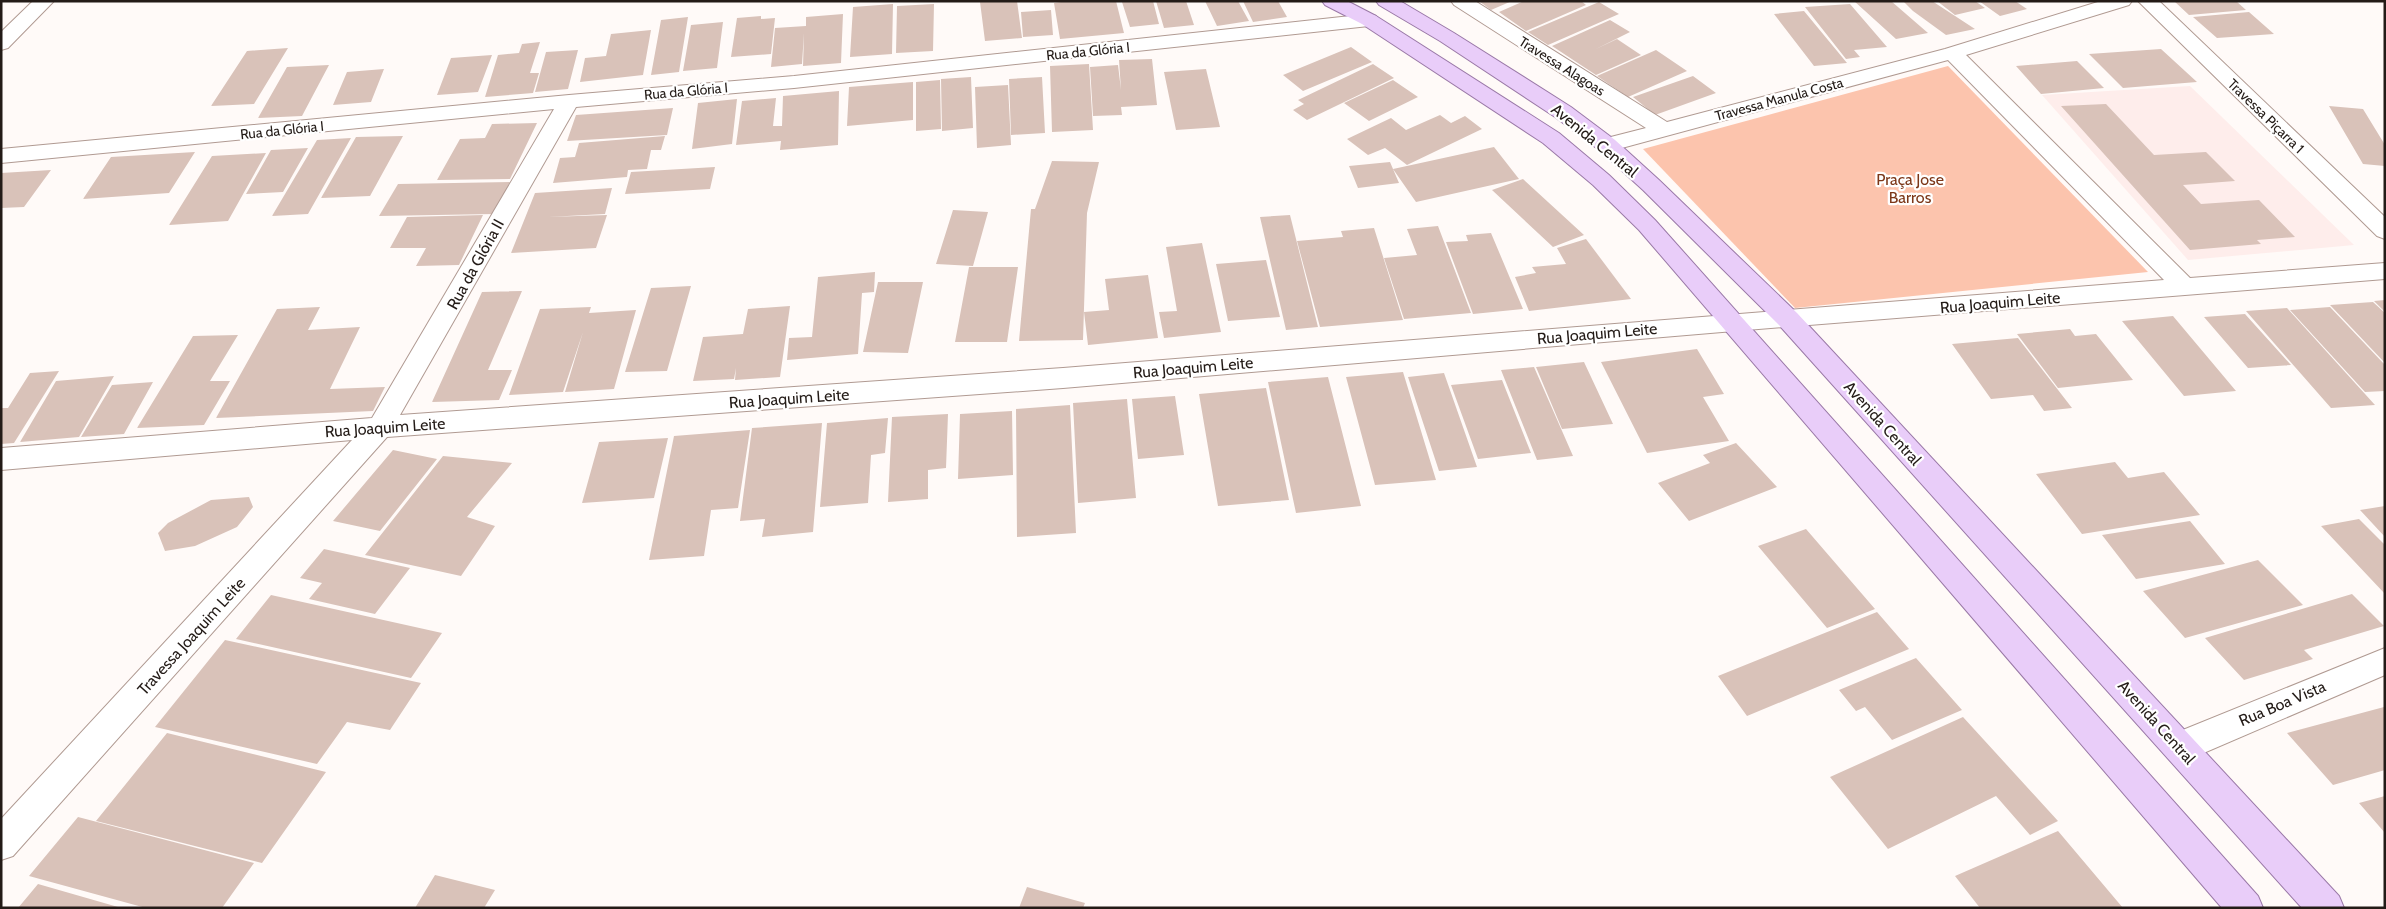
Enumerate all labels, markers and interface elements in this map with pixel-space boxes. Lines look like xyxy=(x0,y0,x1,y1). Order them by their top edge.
street label: Travessa Alagoas xyxy=(1516,32,1609,100)
street label: Rua da Glória I xyxy=(1045,38,1131,64)
street label: Travessa Manula Costa xyxy=(1713,73,1845,125)
street label: Travessa Piçarra 1 xyxy=(2224,75,2308,157)
street label: Rua da Glória I xyxy=(643,78,729,104)
street label: Avenida Central xyxy=(1547,100,1642,181)
street label: Rua da Glória I xyxy=(239,117,325,143)
park label: Praça Jose Barros xyxy=(1876,170,1944,207)
street label: Rua da Glória II xyxy=(443,216,508,313)
street label: Rua Joaquim Leite xyxy=(1939,288,2061,317)
street label: Rua Joaquim Leite xyxy=(1536,319,1658,348)
street label: Rua Joaquim Leite xyxy=(1132,353,1254,382)
street label: Avenida Central xyxy=(1840,378,1925,469)
street label: Rua Joaquim Leite xyxy=(728,385,850,412)
street label: Rua Joaquim Leite xyxy=(324,414,446,441)
street label: Travessa Joaquim Leite xyxy=(134,574,249,699)
street label: Avenida Central xyxy=(2114,677,2199,768)
street label: Rua Boa Vista xyxy=(2236,677,2329,730)

